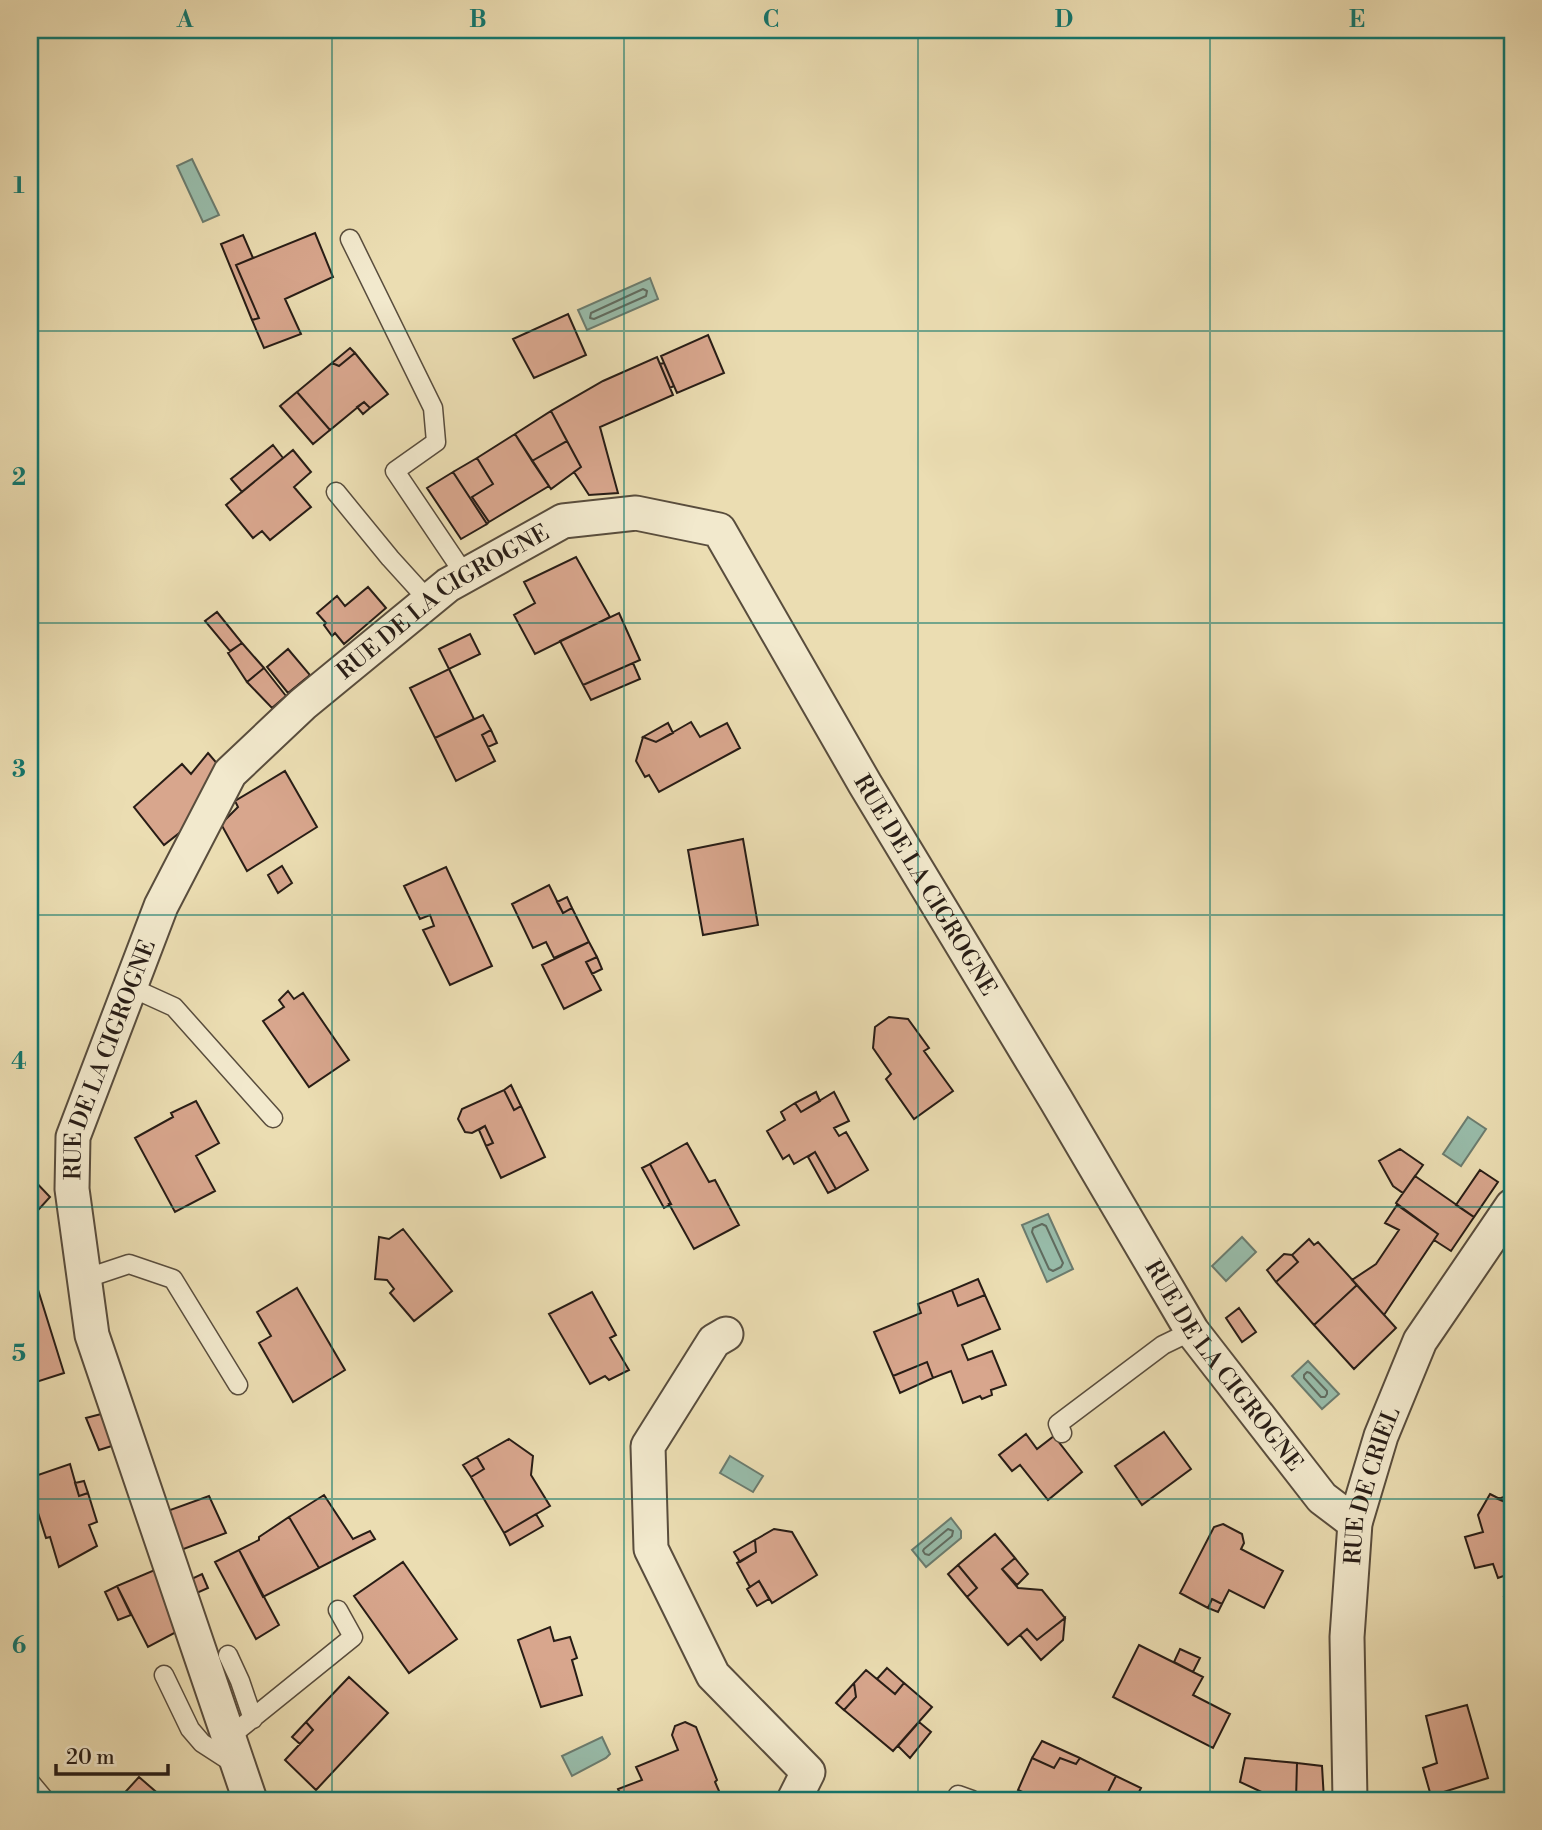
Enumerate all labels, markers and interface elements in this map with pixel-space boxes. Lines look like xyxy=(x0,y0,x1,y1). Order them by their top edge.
text: A xyxy=(176,6,194,34)
text: B xyxy=(469,6,487,34)
text: C xyxy=(763,6,779,34)
text: D xyxy=(1055,6,1073,34)
text: E xyxy=(1349,6,1365,34)
text: 1 xyxy=(13,172,25,200)
text: 2 xyxy=(12,464,26,492)
street label: RUE DE LA CIGROGNE xyxy=(331,519,554,686)
text: 3 xyxy=(12,756,26,784)
street label: RUE DE LA CIGROGNE xyxy=(848,770,1003,1001)
street label: RUE DE LA CIGROGNE xyxy=(59,936,162,1180)
text: 4 xyxy=(11,1048,27,1076)
street label: RUE DE LA CIGROGNE xyxy=(1138,1255,1309,1477)
text: 5 xyxy=(12,1340,26,1368)
street label: RUE DE CRIEL xyxy=(1339,1403,1406,1566)
text: 6 xyxy=(12,1632,26,1660)
scale bar xyxy=(56,1732,168,1776)
text: 20 m xyxy=(66,1745,115,1771)

